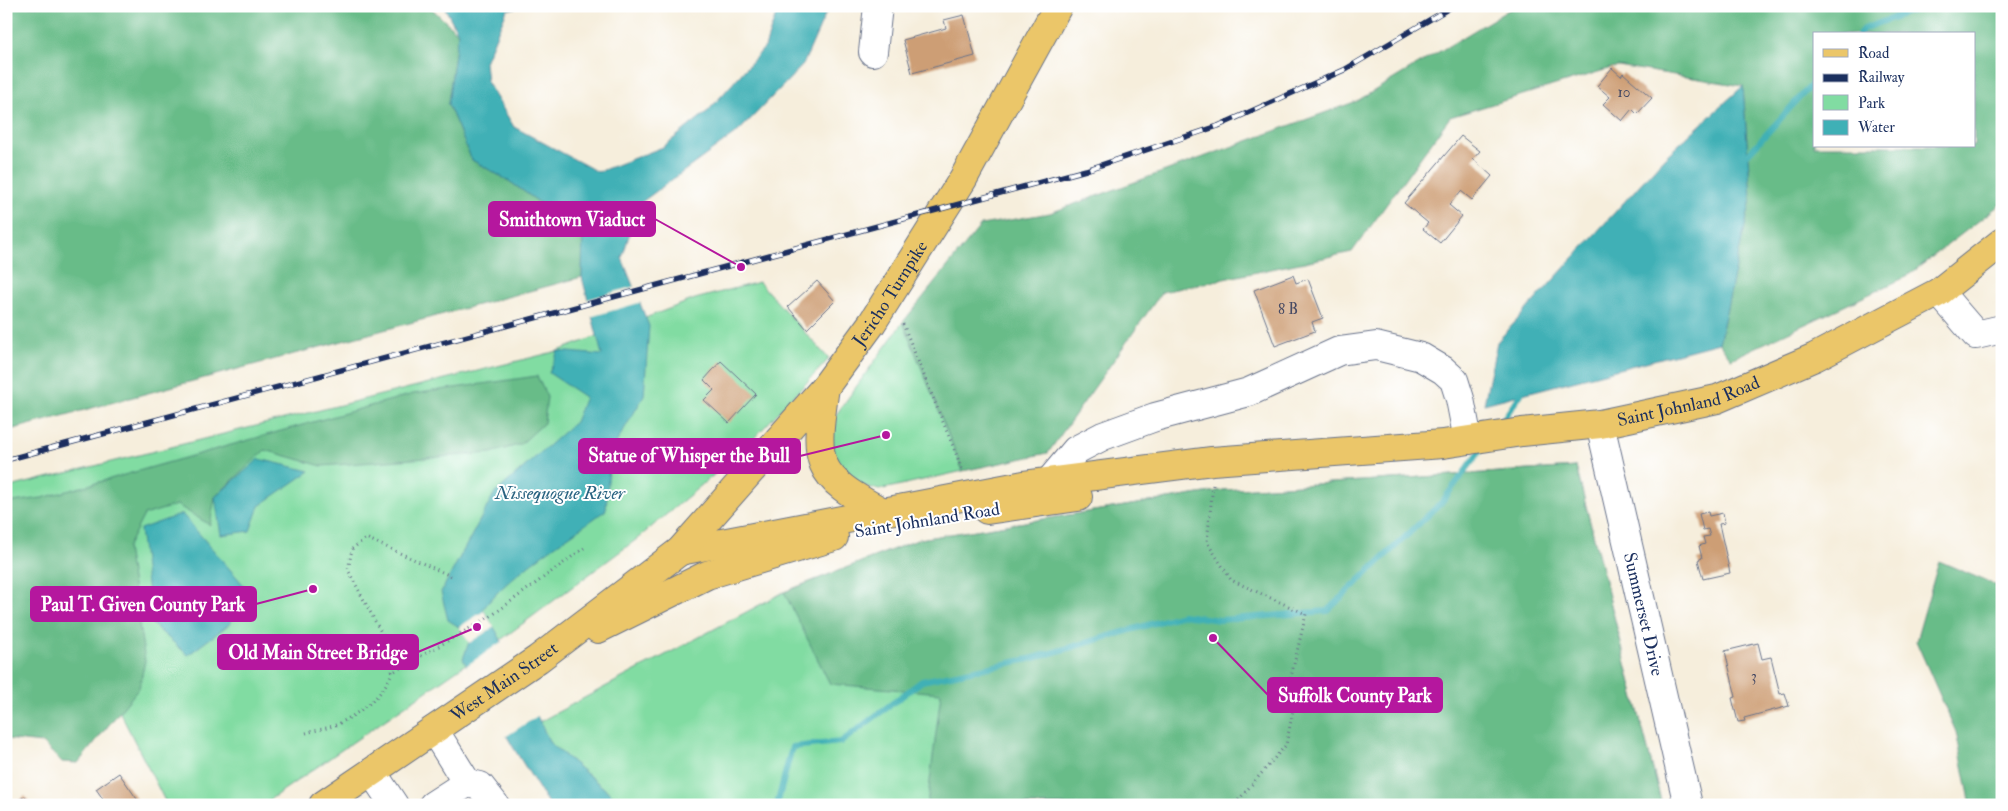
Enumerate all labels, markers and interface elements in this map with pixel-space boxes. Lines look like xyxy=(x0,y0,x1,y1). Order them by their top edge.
legend xyxy=(1813,32,1976,148)
text: Road xyxy=(1858,44,1890,63)
text: Railway xyxy=(1858,68,1905,87)
house number: 10 xyxy=(1618,83,1630,102)
text: Park xyxy=(1858,94,1885,113)
text: Water xyxy=(1857,118,1895,137)
callout: Smithtown Viaduct xyxy=(489,202,655,236)
text: Smithtown Viaduct xyxy=(499,208,646,232)
street label: Jericho Turnpike xyxy=(847,236,933,352)
house number: 8 B xyxy=(1278,300,1298,319)
street label: Saint Johnland Road xyxy=(1615,371,1763,432)
callout: Statue of Whisper the Bull xyxy=(579,439,800,473)
text: Statue of Whisper the Bull xyxy=(588,444,790,469)
water label: Nissequogue River xyxy=(494,481,626,505)
street label: Saint Johnland Road xyxy=(853,498,1001,543)
street label: Summerset Drive xyxy=(1618,550,1669,679)
callout: Paul T. Given County Park xyxy=(31,587,256,621)
text: Paul T. Given County Park xyxy=(41,593,246,618)
callout: Old Main Street Bridge xyxy=(218,635,418,669)
street label: West Main Street xyxy=(445,637,563,728)
text: Old Main Street Bridge xyxy=(228,641,408,666)
house number: 3 xyxy=(1751,667,1757,686)
callout: Suffolk County Park xyxy=(1268,678,1442,712)
text: Suffolk County Park xyxy=(1278,684,1433,709)

